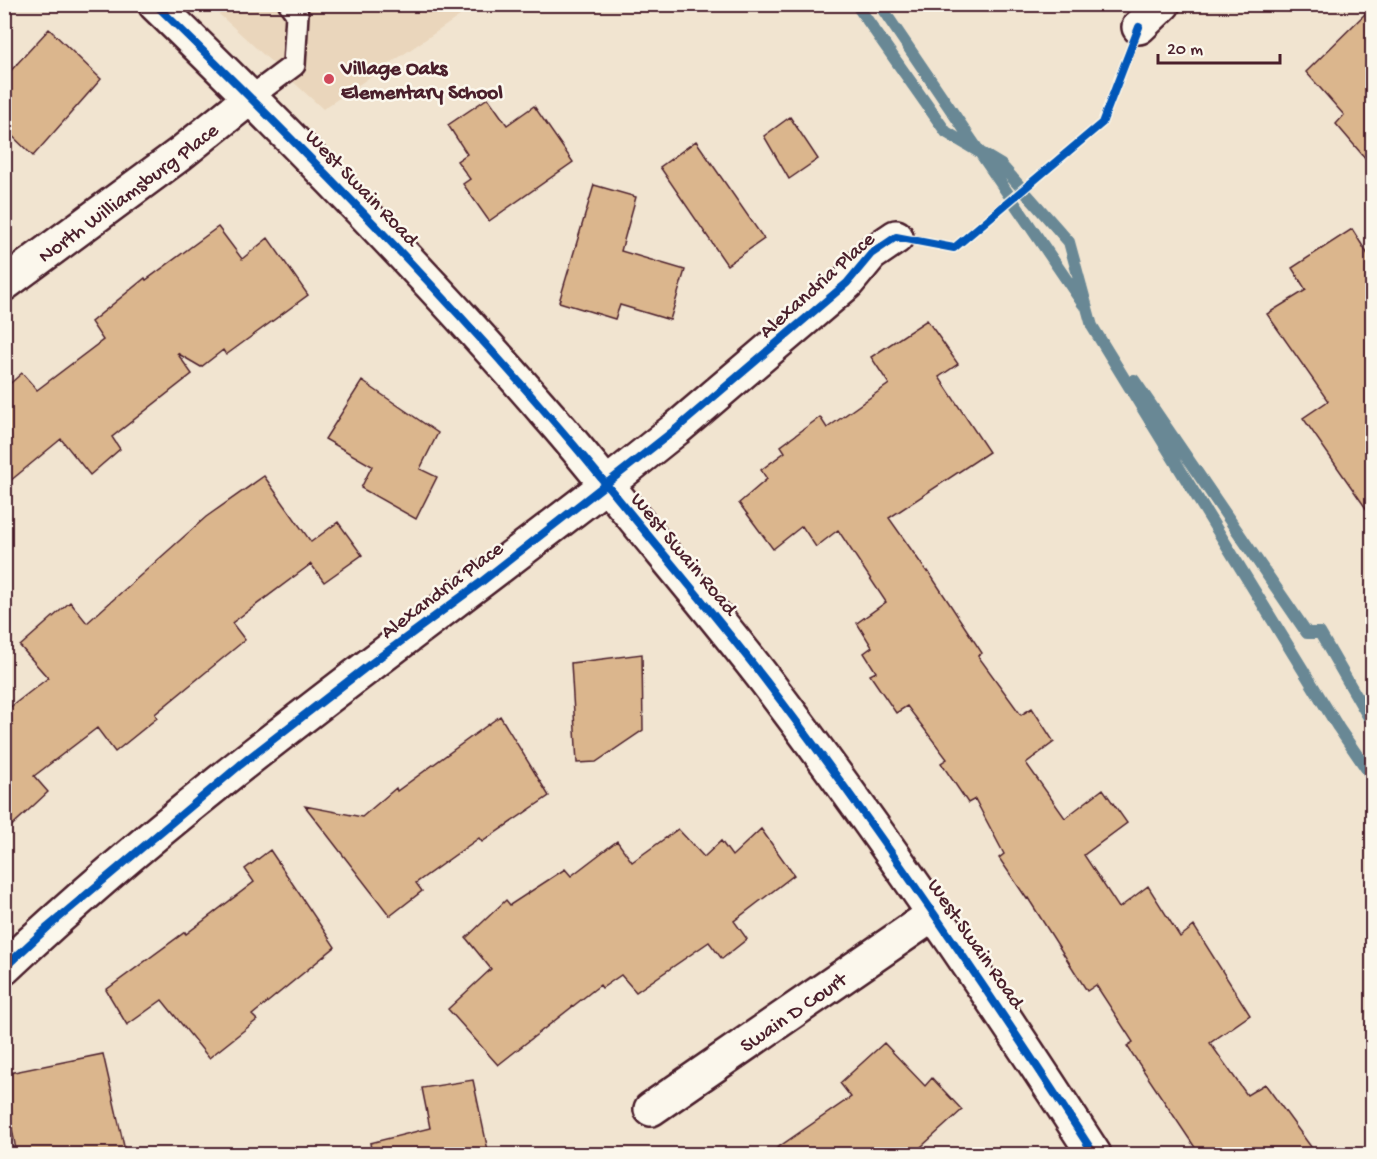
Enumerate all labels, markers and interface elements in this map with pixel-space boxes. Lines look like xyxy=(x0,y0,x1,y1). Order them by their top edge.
scale bar xyxy=(1158,27,1280,65)
text: 20 m xyxy=(1167,40,1203,61)
place label: Village Oaks Elementary School xyxy=(340,58,503,107)
marker: Village Oaks Elementary School xyxy=(322,72,336,86)
street label: North Williamsburg Place xyxy=(35,118,226,270)
street label: West Swain Road xyxy=(298,126,424,254)
street label: Alexandria Place xyxy=(755,227,882,345)
street label: West Swain Road xyxy=(624,489,742,623)
street label: Alexandria Place xyxy=(377,537,510,646)
street label: West Swain Road xyxy=(920,875,1029,1016)
street label: Swain D Court xyxy=(736,967,855,1060)

